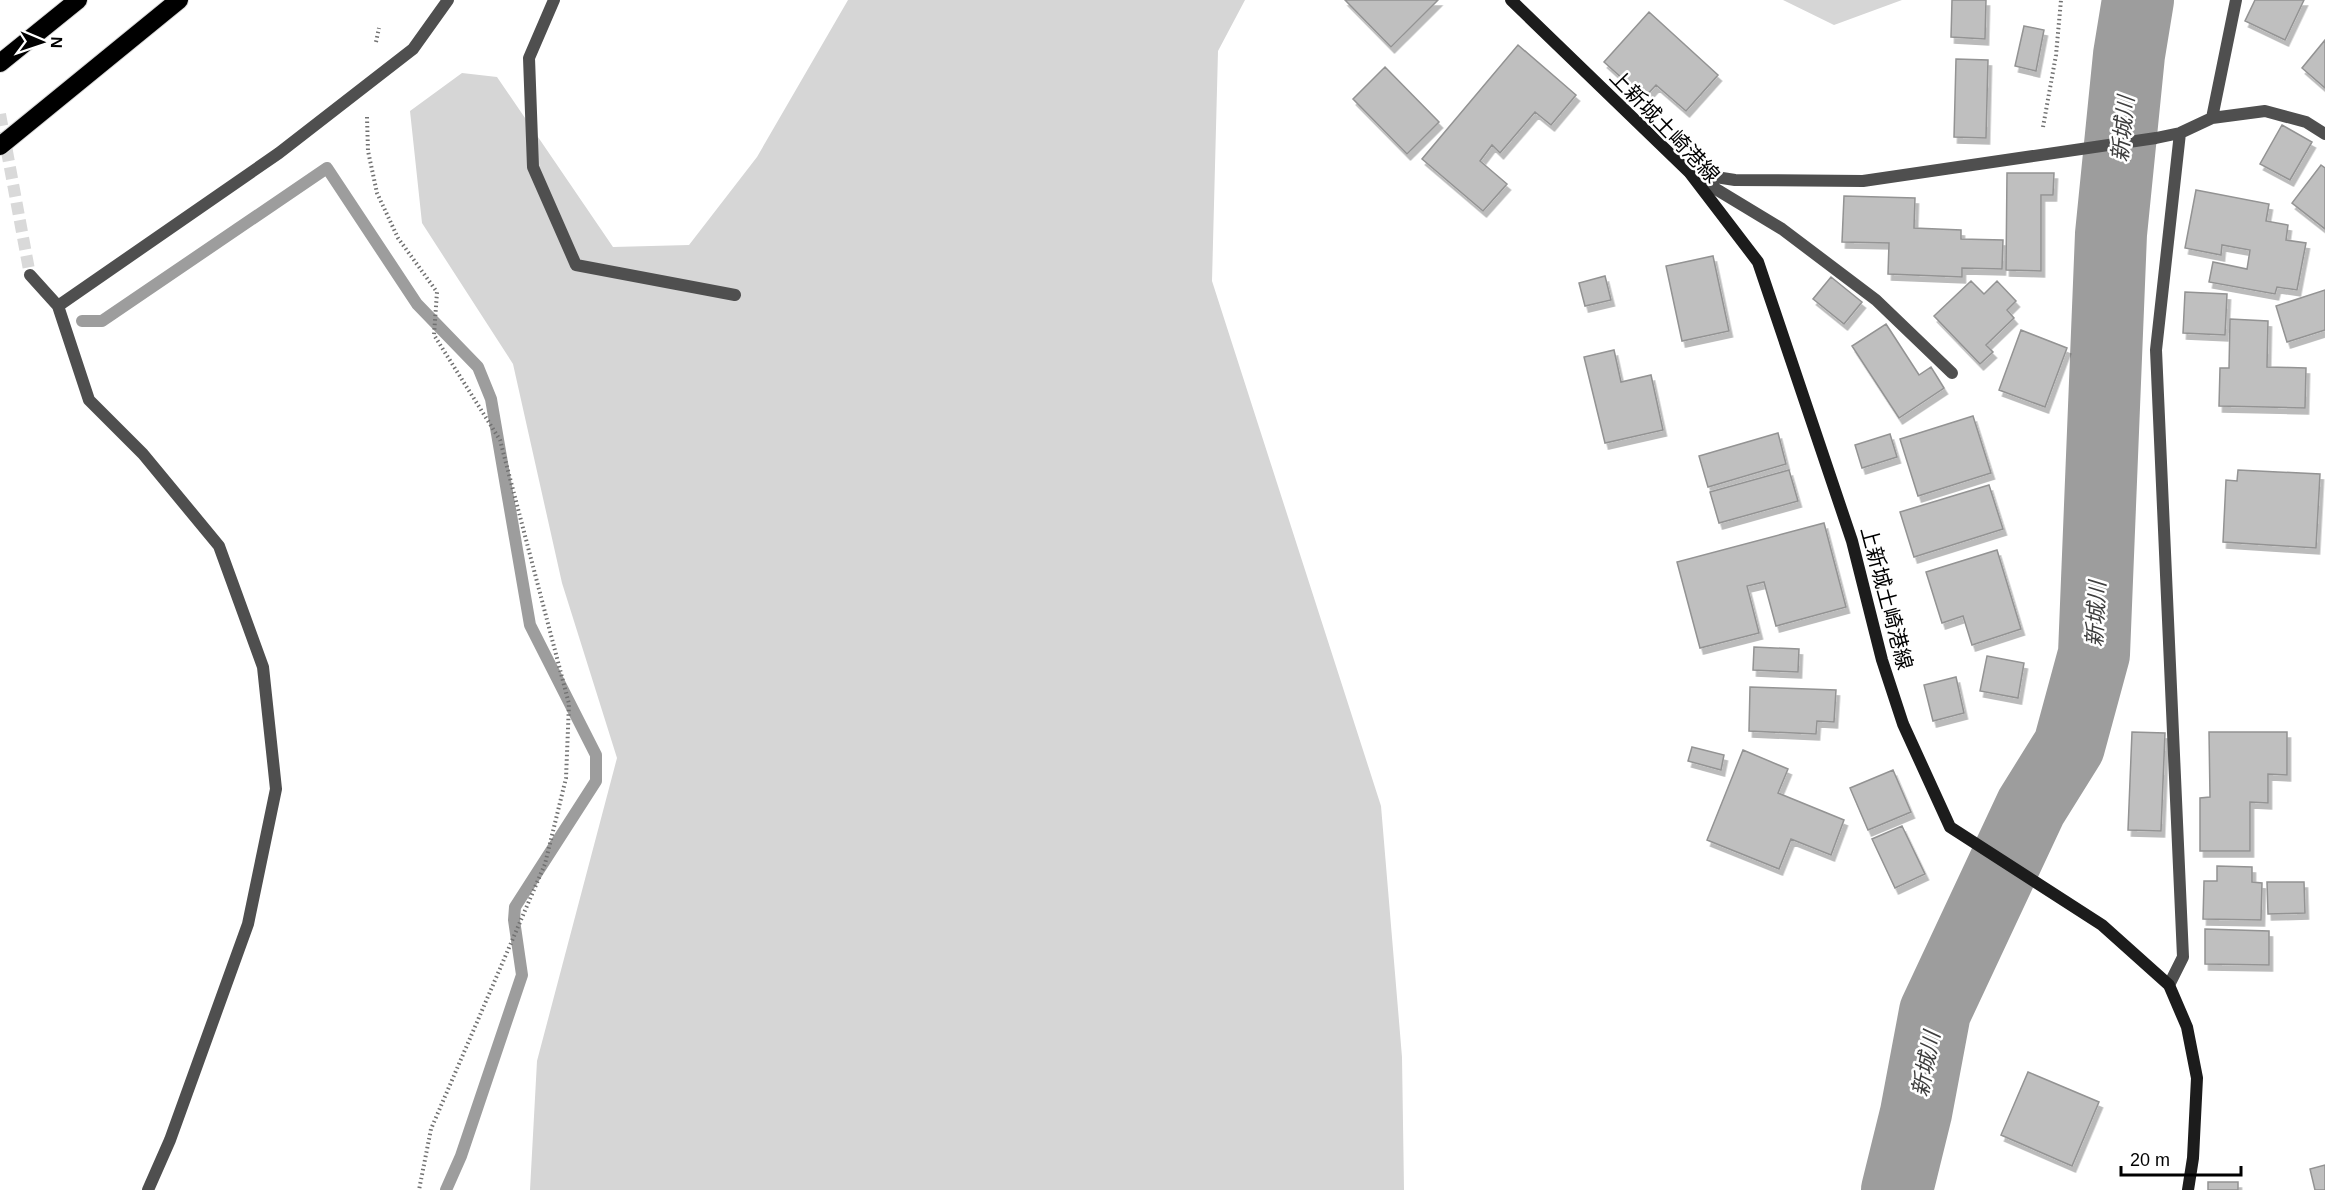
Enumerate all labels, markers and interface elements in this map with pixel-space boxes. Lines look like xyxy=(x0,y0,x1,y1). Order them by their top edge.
north arrow xyxy=(12,12,72,72)
text: N xyxy=(48,36,65,49)
street label: 上新城土崎港線 xyxy=(1606,65,1724,187)
water label: 新城川 xyxy=(2107,93,2139,163)
street label: 上新城土崎港線 xyxy=(1857,524,1917,672)
water label: 新城川 xyxy=(2082,578,2110,648)
water label: 新城川 xyxy=(1907,1027,1945,1099)
scale bar xyxy=(2121,1139,2241,1177)
text: 20 m xyxy=(2130,1150,2170,1170)

